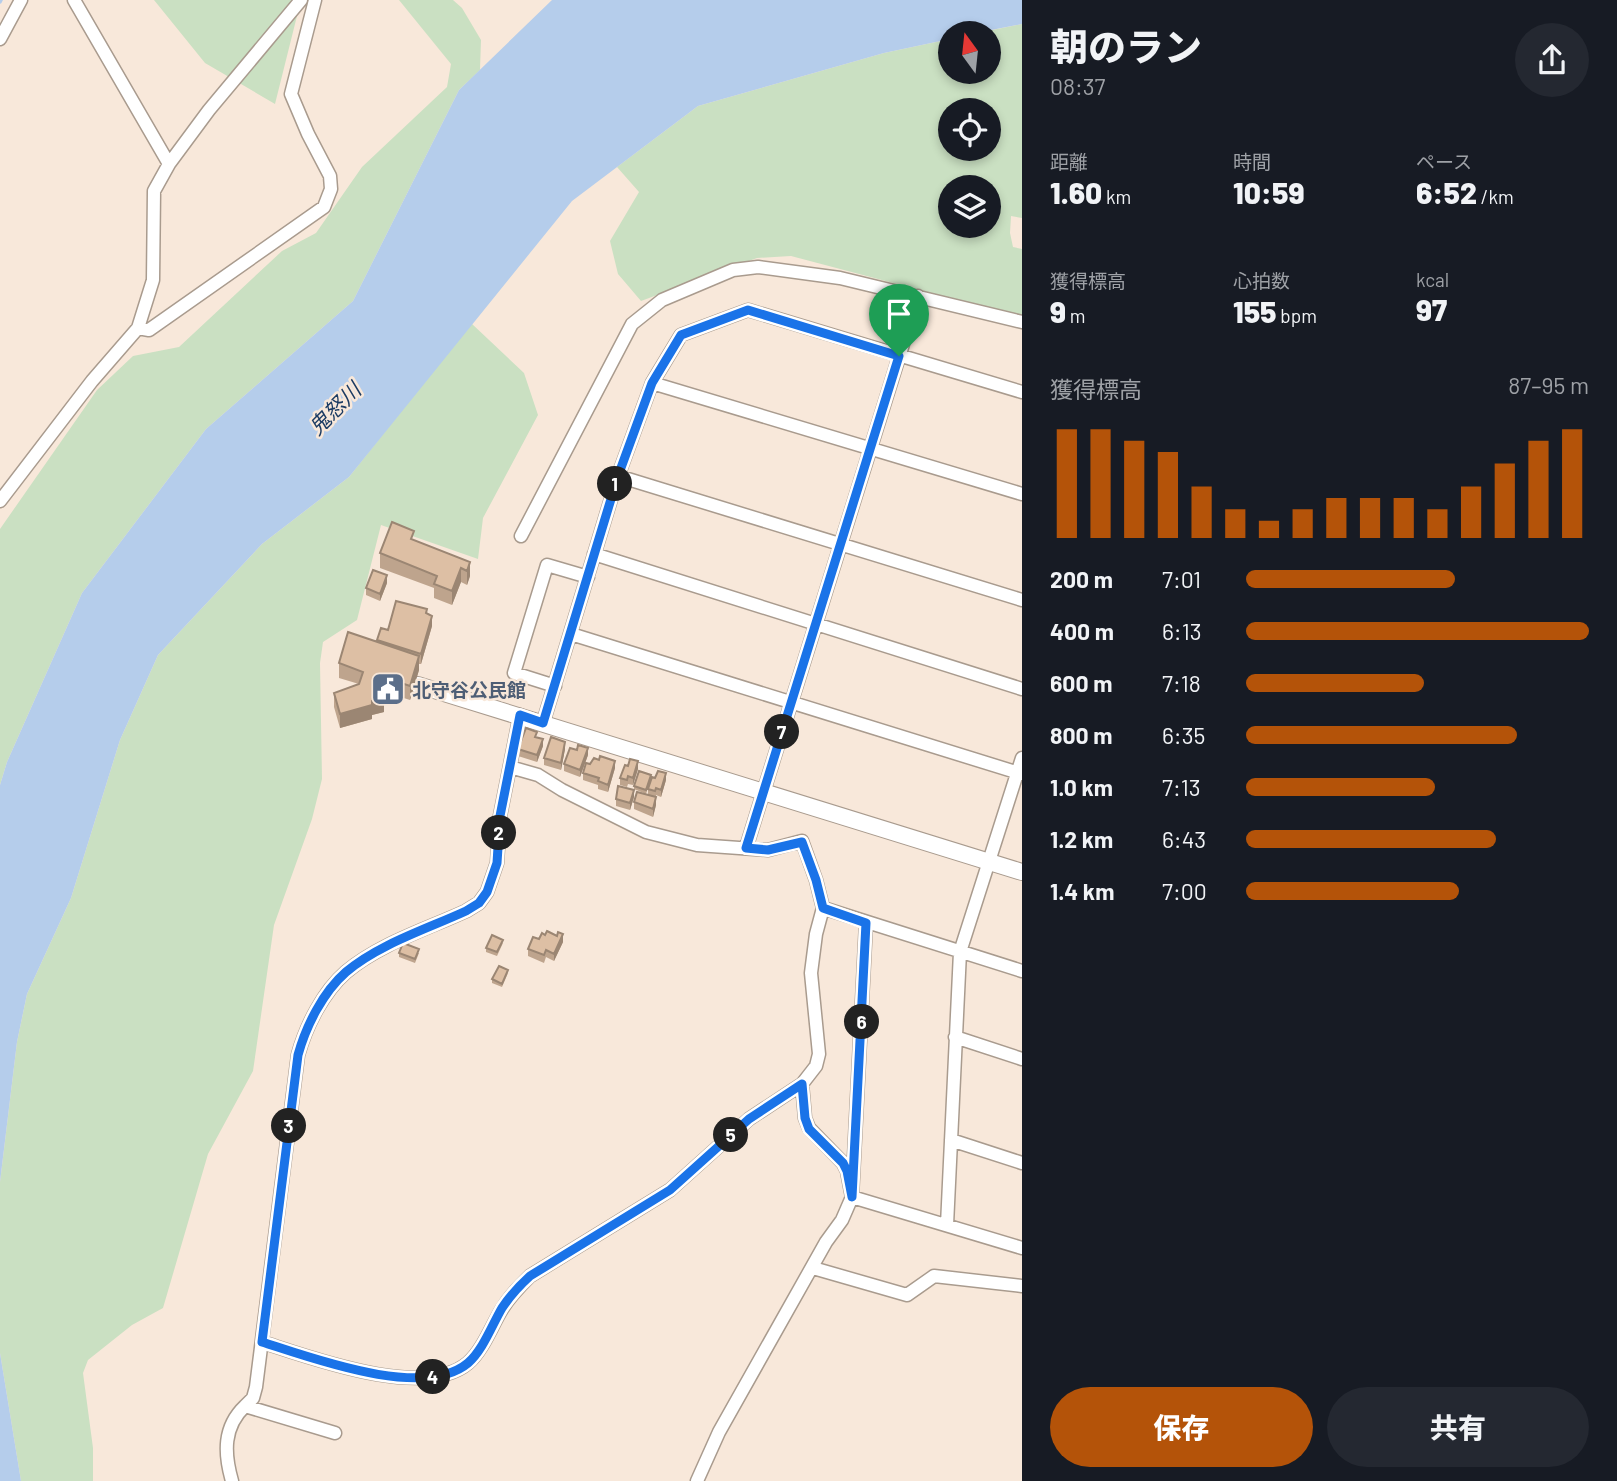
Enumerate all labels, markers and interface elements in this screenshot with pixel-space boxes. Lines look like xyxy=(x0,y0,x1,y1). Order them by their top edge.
north arrow xyxy=(938,21,1001,84)
map controls xyxy=(938,21,1001,238)
text: 朝のラン xyxy=(1050,23,1202,69)
button: share xyxy=(1515,23,1589,97)
text: 08:37 xyxy=(1050,72,1106,100)
button: locate xyxy=(938,98,1001,161)
text: 距離 xyxy=(1050,150,1088,173)
text: 時間 xyxy=(1233,150,1271,173)
text: ペース xyxy=(1416,150,1472,173)
text: 1.60 xyxy=(1050,174,1102,210)
text: 10:59 xyxy=(1233,174,1304,210)
text: 6:52 xyxy=(1416,174,1477,210)
button: layers xyxy=(938,175,1001,238)
text: km xyxy=(1102,185,1131,208)
text: /km xyxy=(1477,185,1514,208)
text: kcal xyxy=(1416,268,1449,291)
text: 獲得標高 xyxy=(1050,269,1126,292)
text: 心拍数 xyxy=(1233,269,1290,292)
pin xyxy=(869,284,929,356)
text: 97 xyxy=(1416,291,1447,327)
text: 9 xyxy=(1050,293,1066,329)
text: 155 xyxy=(1233,293,1276,329)
icon: arrive xyxy=(880,295,918,333)
text: m xyxy=(1066,304,1086,327)
text: bpm xyxy=(1276,304,1317,327)
text: 87–95 m xyxy=(1508,371,1589,399)
water label: 鬼怒川 xyxy=(303,375,367,439)
text: 獲得標高 xyxy=(1050,375,1142,403)
pin: 1 xyxy=(598,466,632,502)
text: 1 xyxy=(611,472,618,495)
text: 200 m xyxy=(1050,565,1113,593)
text: 7:01 xyxy=(1162,565,1201,593)
text: 400 m xyxy=(1050,617,1114,645)
text: 6:13 xyxy=(1162,617,1202,645)
text: 600 m xyxy=(1050,669,1112,697)
text: 7:18 xyxy=(1162,669,1201,697)
public building icon: 北守谷公民館 xyxy=(369,670,407,708)
place label: 北守谷公民館 xyxy=(412,678,526,701)
pin: 7 xyxy=(764,714,800,750)
text: 7 xyxy=(777,720,786,743)
text: 800 m xyxy=(1050,721,1112,749)
text: 6:35 xyxy=(1162,721,1205,749)
text: 1.0 km xyxy=(1050,773,1113,801)
text: 7:13 xyxy=(1162,773,1201,801)
pin: 2 xyxy=(482,816,516,850)
text: 2 xyxy=(493,821,504,844)
text: 1.2 km xyxy=(1050,825,1113,853)
text: 6:43 xyxy=(1162,825,1206,853)
text: 1.4 km xyxy=(1050,877,1114,905)
text: 7:00 xyxy=(1162,877,1207,905)
pin: 6 xyxy=(844,1004,880,1040)
text: 6 xyxy=(856,1010,867,1033)
pin: 3 xyxy=(272,1108,306,1144)
text: 3 xyxy=(283,1114,294,1137)
pin: 5 xyxy=(714,1118,748,1152)
text: 5 xyxy=(725,1123,736,1146)
pin: 4 xyxy=(416,1360,450,1394)
text: 4 xyxy=(427,1365,438,1388)
button: 保存 xyxy=(1050,1387,1313,1467)
button: 共有 xyxy=(1327,1387,1589,1467)

